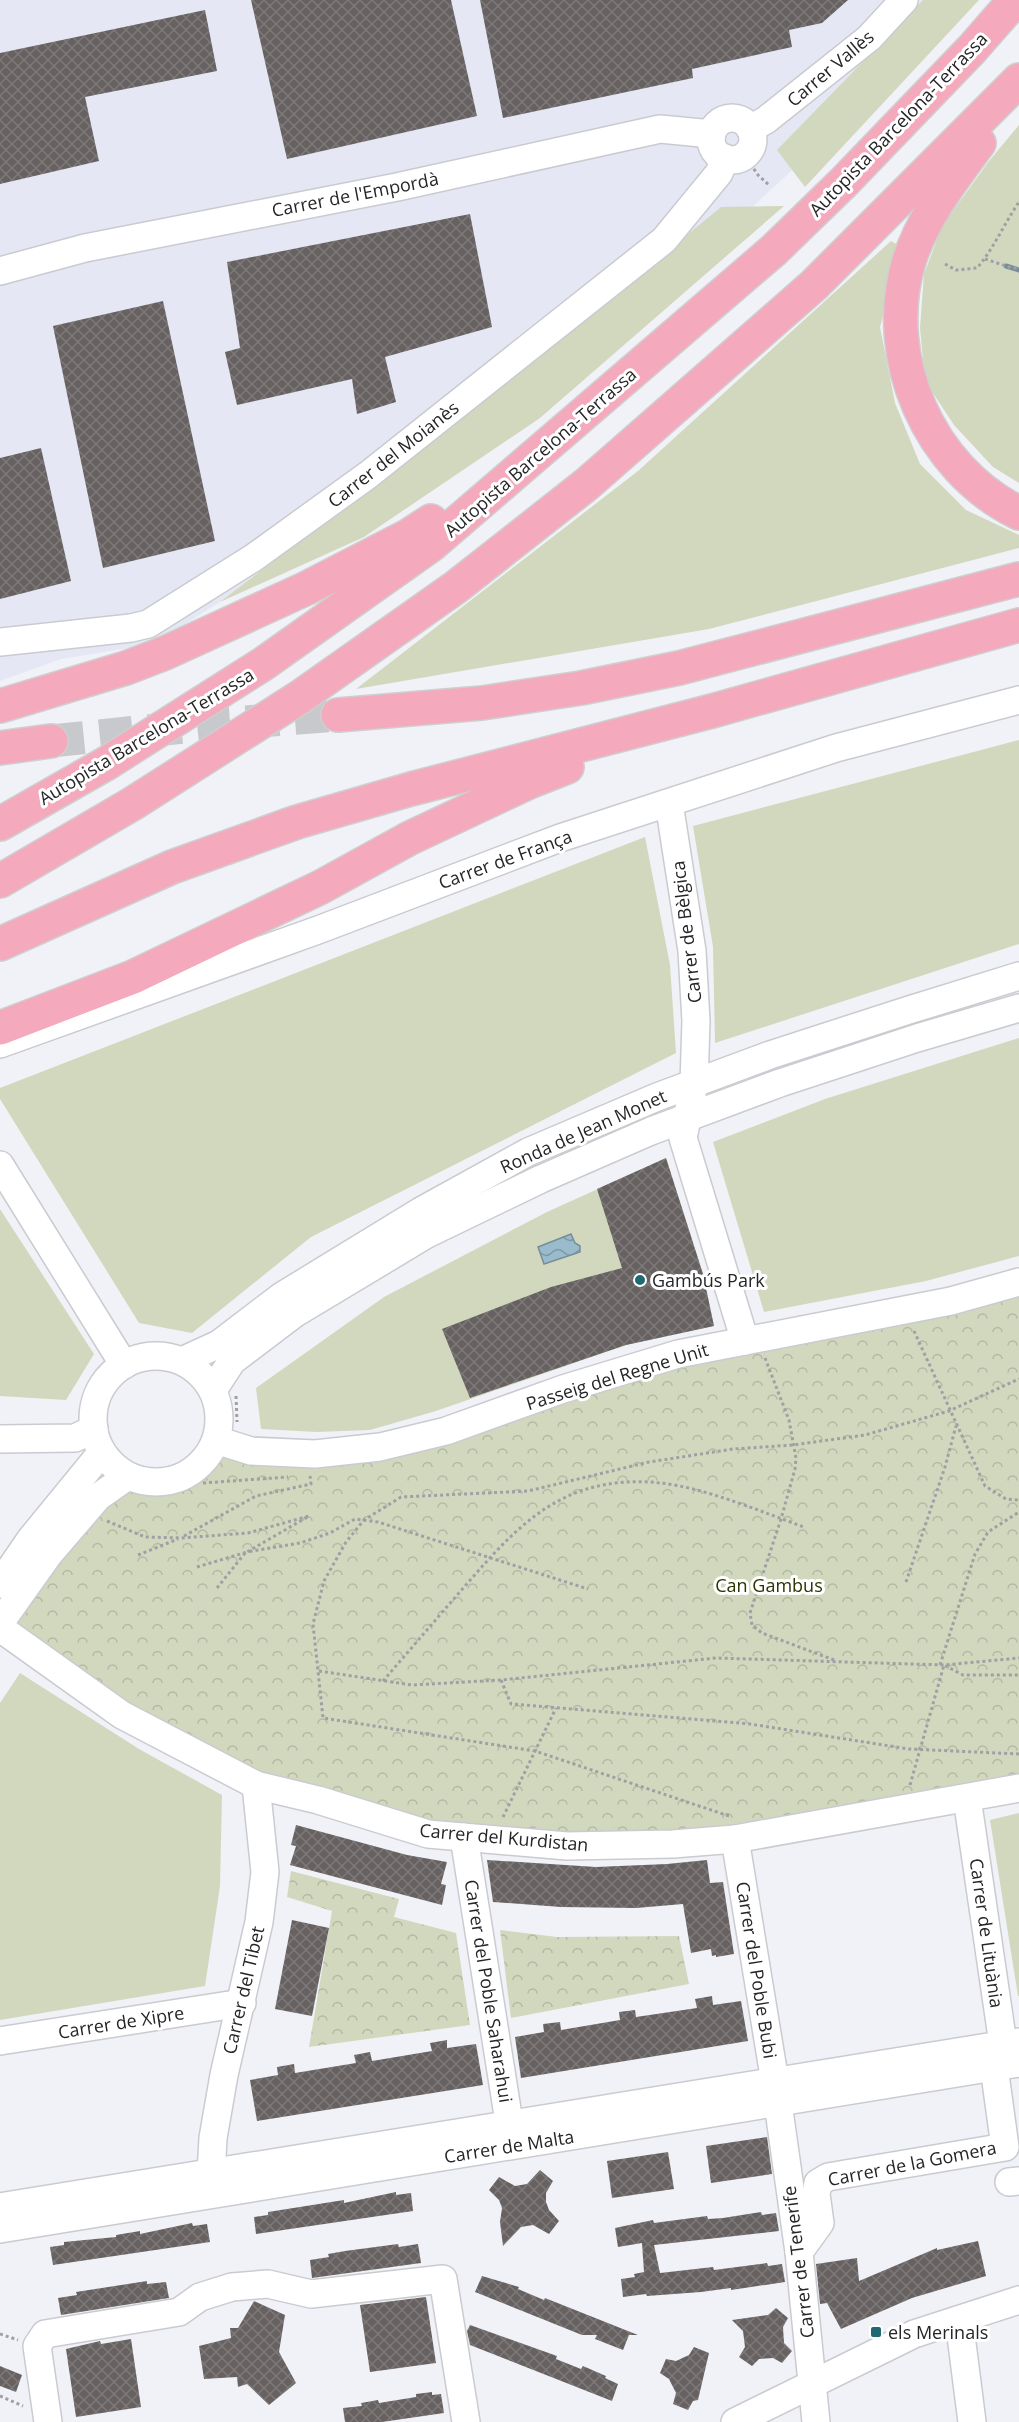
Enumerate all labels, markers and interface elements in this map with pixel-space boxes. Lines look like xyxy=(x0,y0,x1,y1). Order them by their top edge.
street label: Carrer Vallès xyxy=(781,25,879,111)
street label: Autopista Barcelona-Terrassa xyxy=(804,27,992,221)
street label: Carrer de l'Empordà xyxy=(270,166,440,222)
street label: Autopista Barcelona-Terrassa xyxy=(439,362,641,542)
street label: Carrer del Moianès xyxy=(323,395,463,513)
street label: Autopista Barcelona-Terrassa xyxy=(34,662,258,810)
street label: Carrer de França xyxy=(435,824,575,894)
street label: Carrer de Bèlgica xyxy=(665,859,707,1005)
street label: Ronda de Jean Monet xyxy=(496,1083,670,1179)
place label: Gambús Park xyxy=(652,1268,765,1292)
marker: Gambús Park xyxy=(633,1273,647,1287)
street label: Passeig del Regne Unit xyxy=(523,1337,711,1415)
park label: Can Gambus xyxy=(715,1573,823,1597)
street label: Carrer del Kurdistan xyxy=(419,1818,589,1856)
street label: Carrer de Lituània xyxy=(965,1857,1009,2009)
street label: Carrer del Poble Saharahui xyxy=(460,1878,518,2104)
street label: Carrer del Poble Bubi xyxy=(731,1880,783,2060)
street label: Carrer del Tibet xyxy=(217,1924,269,2056)
street label: Carrer de Xipre xyxy=(56,2000,186,2044)
street label: Carrer de Malta xyxy=(442,2124,576,2168)
street label: Carrer de la Gomera xyxy=(826,2135,998,2191)
street label: Carrer de Tenerife xyxy=(777,2184,819,2340)
place label: els Merinals xyxy=(888,2320,988,2344)
marker: els Merinals xyxy=(869,2325,883,2339)

